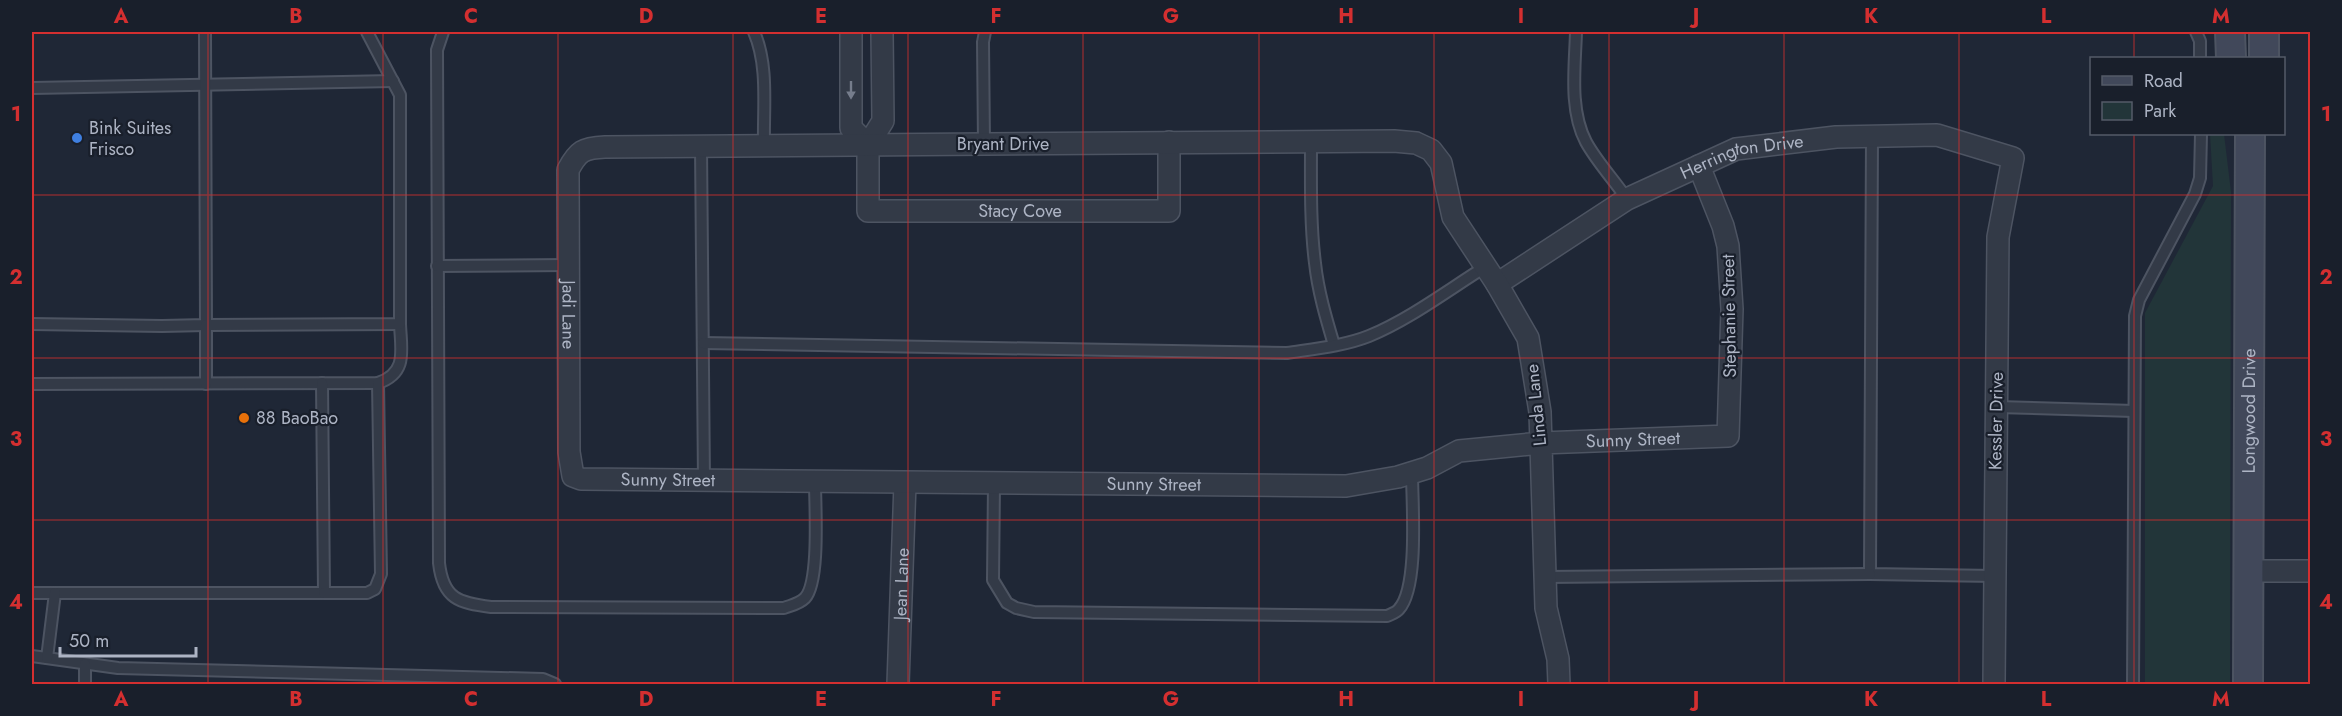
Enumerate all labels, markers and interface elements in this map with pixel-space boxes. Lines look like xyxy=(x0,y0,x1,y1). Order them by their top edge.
text: A xyxy=(113,2,129,31)
text: B xyxy=(289,2,303,31)
text: C xyxy=(464,2,478,31)
text: D xyxy=(639,2,653,31)
text: E xyxy=(815,2,827,31)
text: F xyxy=(990,2,1002,31)
text: G xyxy=(1163,2,1179,31)
text: H xyxy=(1338,2,1354,31)
text: I xyxy=(1518,2,1524,31)
text: J xyxy=(1689,2,1699,31)
text: K xyxy=(1864,2,1878,31)
text: L xyxy=(2041,2,2052,31)
text: M xyxy=(2212,2,2230,31)
legend xyxy=(2090,57,2285,135)
text: Road xyxy=(2144,68,2183,94)
one-way arrow xyxy=(846,80,856,99)
text: Park xyxy=(2144,98,2176,124)
text: 1 xyxy=(11,100,21,129)
text: 1 xyxy=(2321,100,2331,129)
place label: Bink Suites Frisco xyxy=(89,115,171,162)
street label: Herrington Drive xyxy=(1676,128,1805,186)
marker: Bink Suites Frisco xyxy=(70,131,84,145)
street label: Bryant Drive xyxy=(957,131,1049,157)
street label: Stacy Cove xyxy=(978,198,1062,224)
street label: Stephanie Street xyxy=(1715,253,1743,378)
text: 2 xyxy=(9,263,23,292)
text: 2 xyxy=(2319,263,2333,292)
street label: Jadi Lane xyxy=(555,278,582,349)
street label: Longwood Drive xyxy=(2236,348,2262,474)
street label: Linda Lane xyxy=(1519,363,1553,447)
street label: Kessler Drive xyxy=(1982,372,2010,470)
place label: 88 BaoBao xyxy=(256,405,338,431)
marker: 88 BaoBao xyxy=(237,411,251,425)
text: 3 xyxy=(10,425,22,454)
street label: Sunny Street xyxy=(1585,425,1681,454)
text: 3 xyxy=(2320,425,2332,454)
street label: Sunny Street xyxy=(621,466,716,493)
street label: Sunny Street xyxy=(1106,471,1202,498)
street label: Jean Lane xyxy=(887,547,916,623)
text: 4 xyxy=(9,588,23,617)
text: 4 xyxy=(2319,588,2333,617)
scale bar xyxy=(60,620,196,658)
text: 50 m xyxy=(69,628,109,654)
text: A xyxy=(113,685,129,714)
text: B xyxy=(289,685,303,714)
text: C xyxy=(464,685,478,714)
text: D xyxy=(639,685,653,714)
text: E xyxy=(815,685,827,714)
text: F xyxy=(990,685,1002,714)
text: G xyxy=(1163,685,1179,714)
text: H xyxy=(1338,685,1354,714)
text: I xyxy=(1518,685,1524,714)
text: J xyxy=(1689,685,1699,714)
text: K xyxy=(1864,685,1878,714)
text: L xyxy=(2041,685,2052,714)
text: M xyxy=(2212,685,2230,714)

